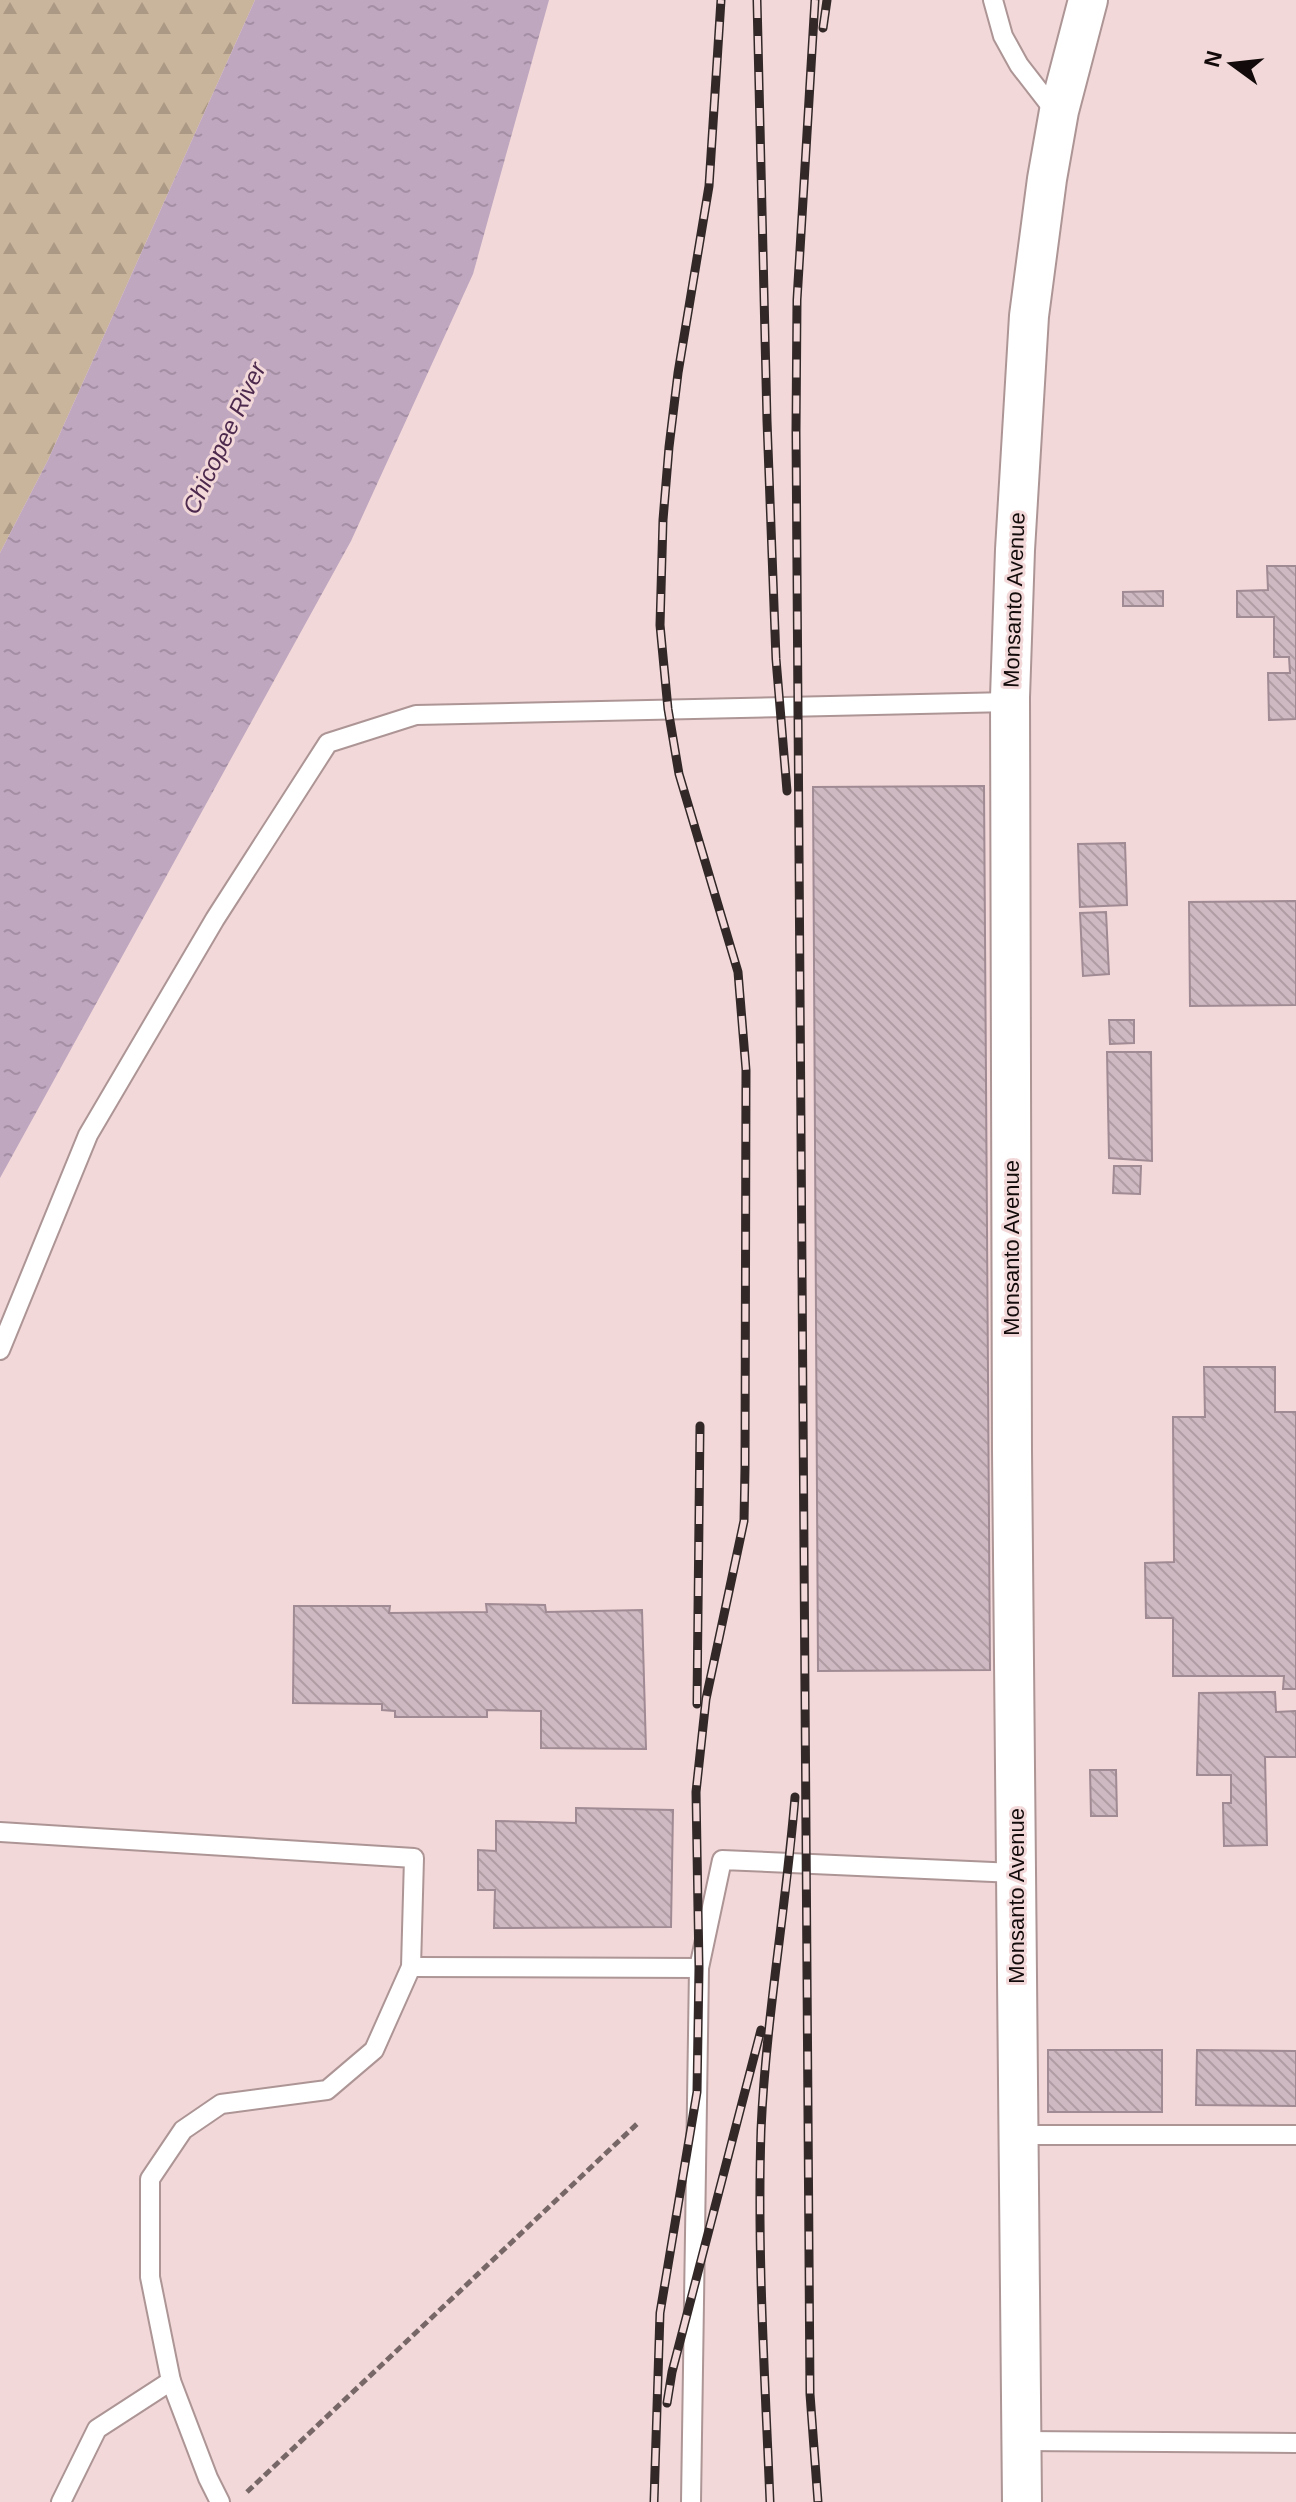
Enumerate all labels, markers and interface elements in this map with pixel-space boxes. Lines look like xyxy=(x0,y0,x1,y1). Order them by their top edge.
north arrow xyxy=(1192,24,1272,104)
text: N xyxy=(1199,48,1227,70)
water label: Chicopee River xyxy=(177,357,271,518)
street label: Monsanto Avenue xyxy=(998,512,1030,688)
street label: Monsanto Avenue xyxy=(999,1160,1024,1336)
street label: Monsanto Avenue xyxy=(1004,1808,1029,1984)

